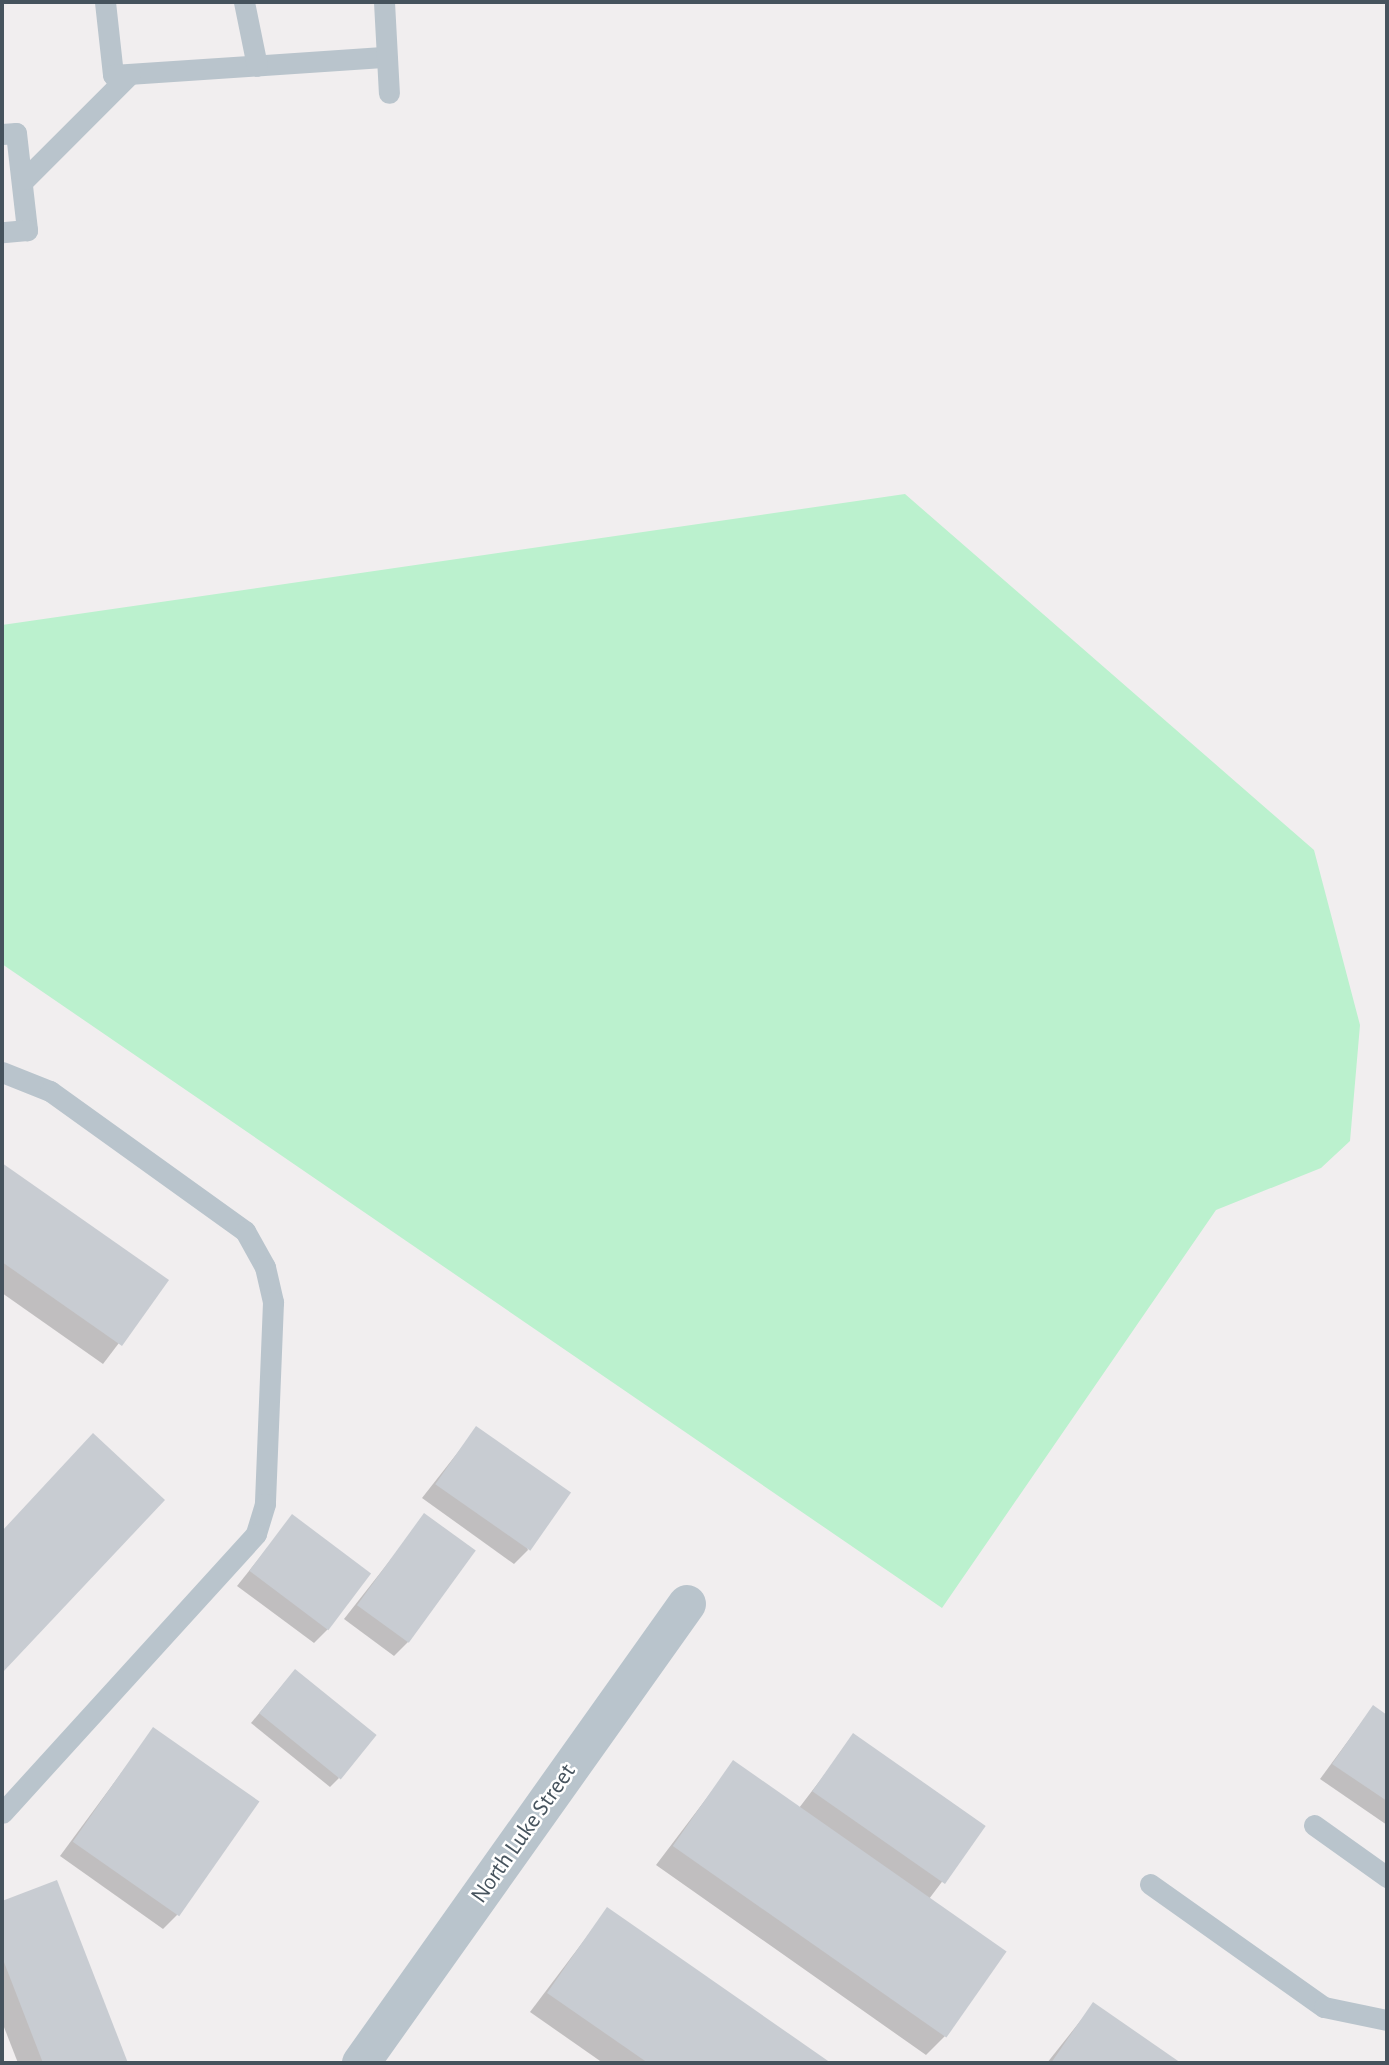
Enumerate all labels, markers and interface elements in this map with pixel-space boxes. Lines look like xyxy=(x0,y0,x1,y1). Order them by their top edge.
street label: North Luke Street xyxy=(465,1759,583,1909)

